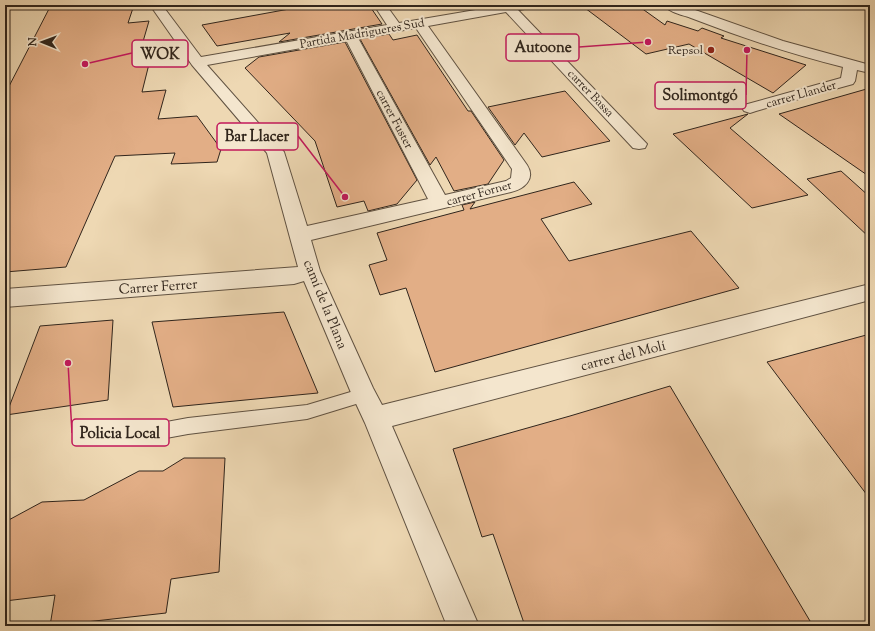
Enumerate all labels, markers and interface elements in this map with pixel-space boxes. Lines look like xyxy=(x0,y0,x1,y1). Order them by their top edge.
street label: Partida Madrigueres Sud xyxy=(298,14,426,54)
north arrow xyxy=(22,22,62,62)
callout: Autoone xyxy=(506,34,579,61)
text: N xyxy=(25,37,41,47)
text: Autoone xyxy=(514,38,572,59)
callout: WOK xyxy=(132,40,188,67)
place label: Repsol xyxy=(668,42,704,60)
text: WOK xyxy=(140,45,180,66)
marker: Repsol xyxy=(706,45,716,55)
street label: carrer Bassa xyxy=(563,66,618,122)
street label: carrer Llander xyxy=(764,76,839,114)
callout: Solimontgó xyxy=(655,82,746,109)
text: Solimontgó xyxy=(662,86,738,107)
street label: carrer Fuster xyxy=(371,87,417,153)
callout: Bar Llacer xyxy=(217,123,298,150)
text: Bar Llacer xyxy=(225,127,290,148)
street label: carrer Forner xyxy=(445,176,514,211)
street label: camí de la Plana xyxy=(297,257,351,353)
street label: Carrer Ferrer xyxy=(118,275,199,301)
street label: carrer del Molí xyxy=(579,337,668,377)
callout: Policia Local xyxy=(72,419,169,446)
text: Policia Local xyxy=(80,424,161,445)

